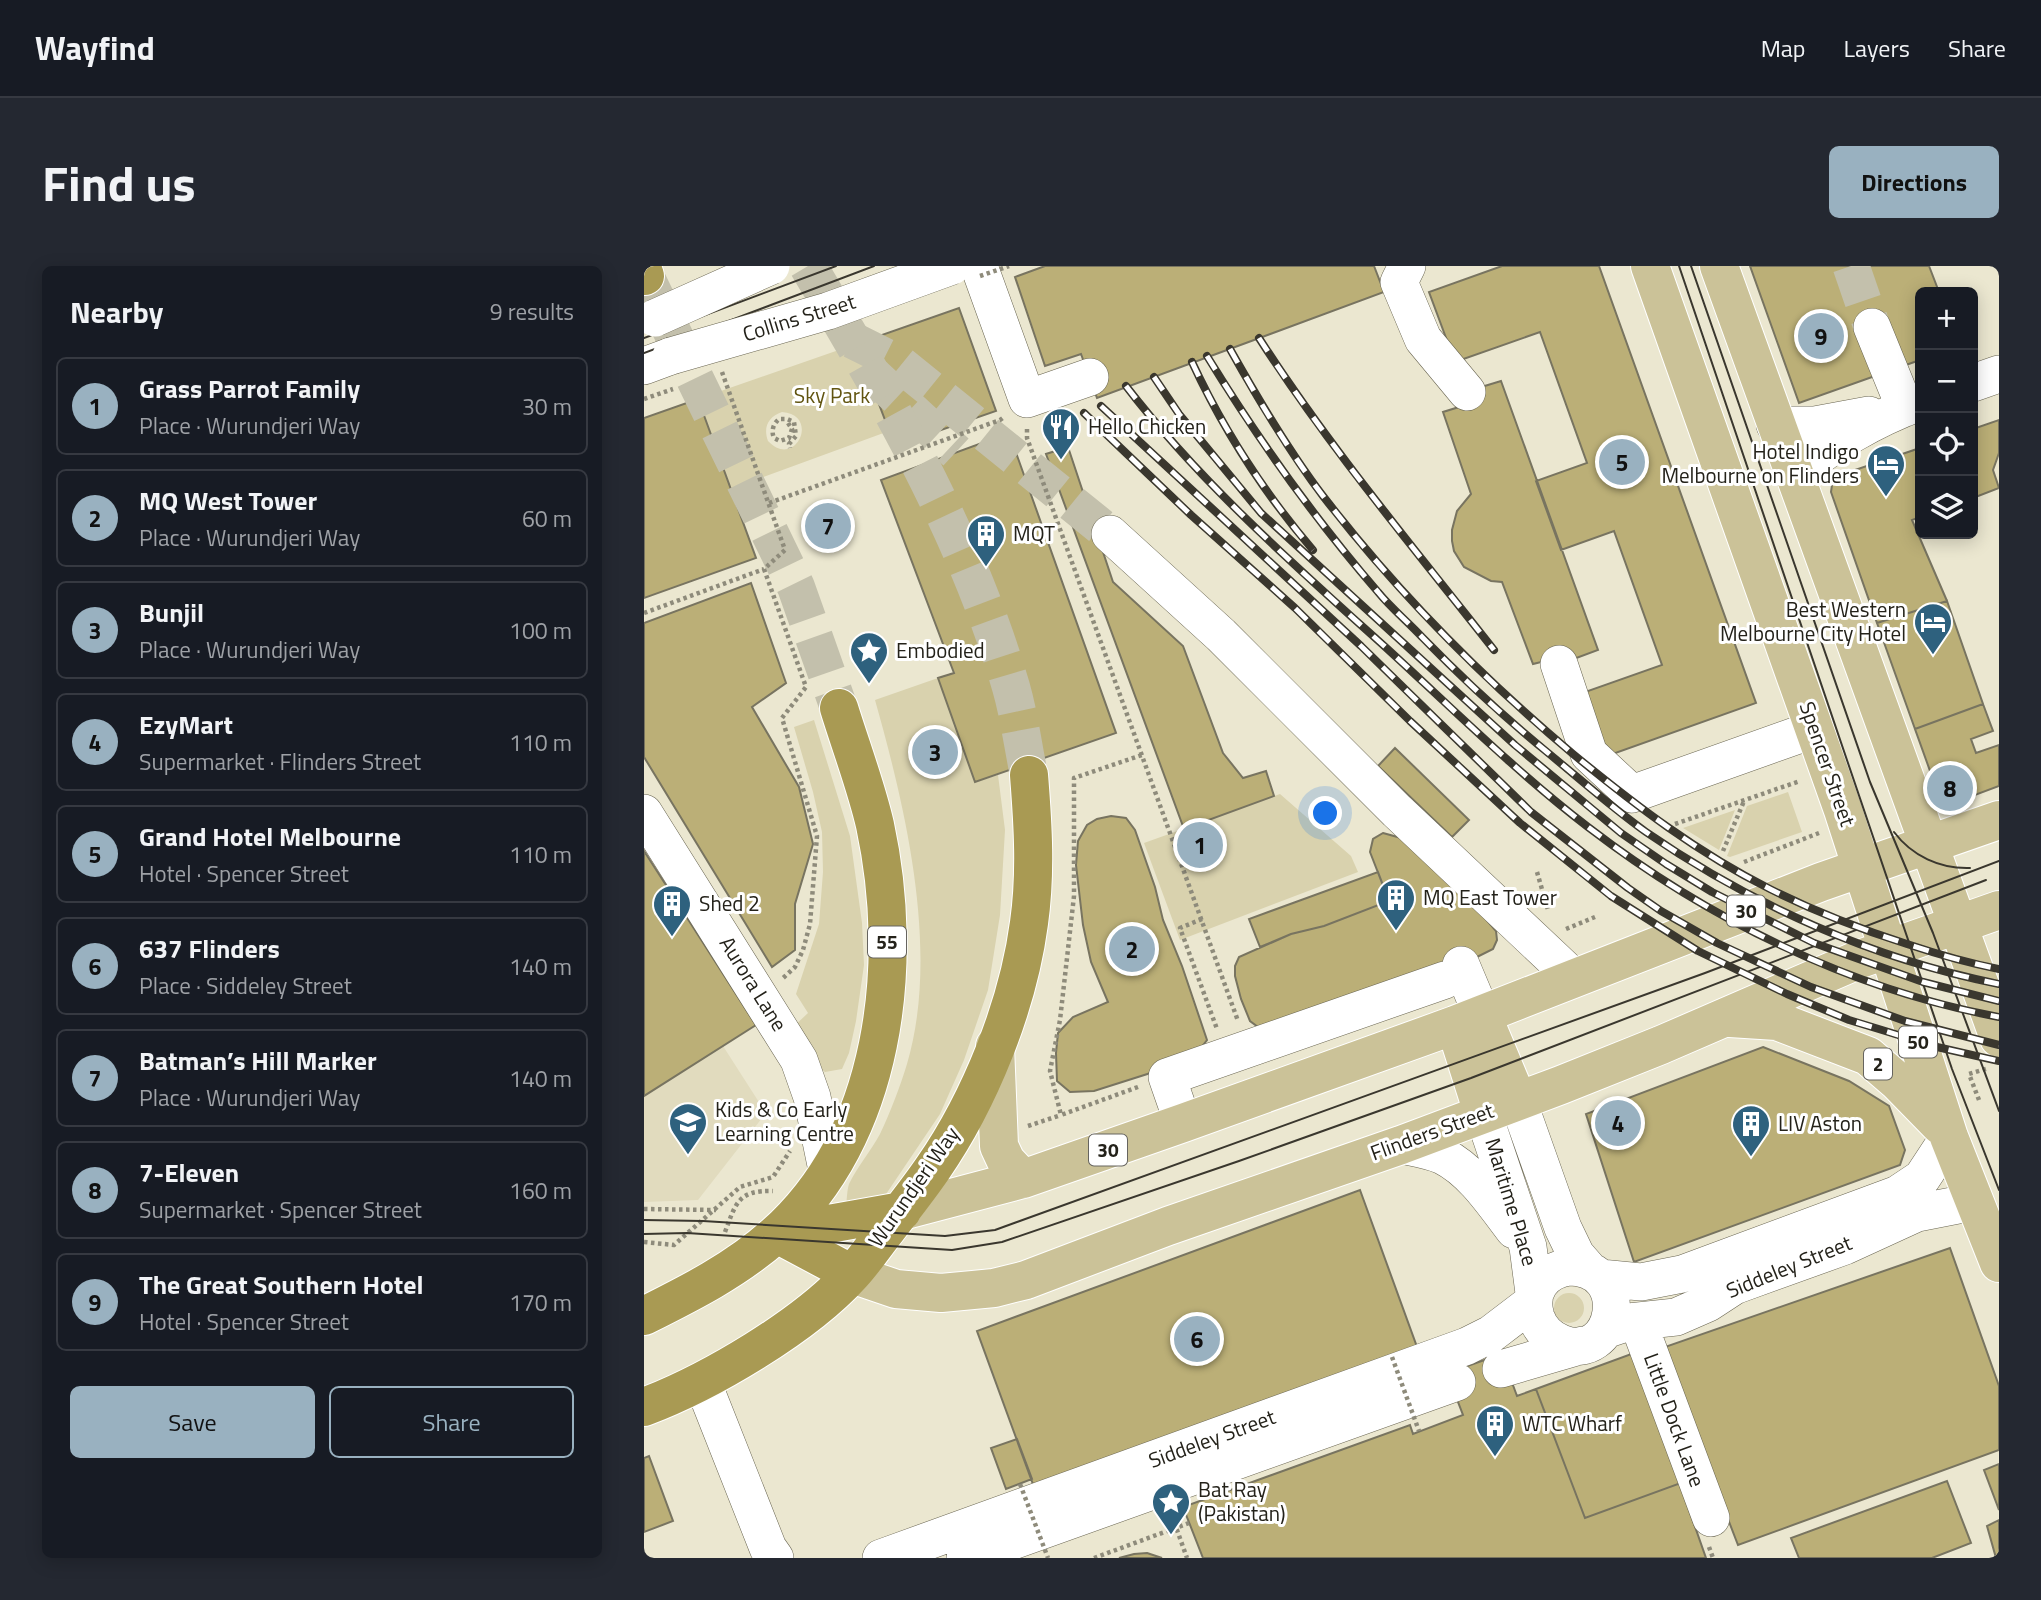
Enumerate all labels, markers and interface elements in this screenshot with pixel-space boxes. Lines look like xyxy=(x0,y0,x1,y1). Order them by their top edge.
text: Wayfind xyxy=(35,23,155,73)
text: Map xyxy=(1761,30,1806,66)
text: Layers xyxy=(1844,30,1910,66)
text: Share xyxy=(1948,30,2006,66)
text: Find us xyxy=(42,145,196,220)
button: Directions xyxy=(1829,146,1999,218)
street label: Collins Street xyxy=(738,285,860,349)
map controls xyxy=(1915,287,1978,539)
button: + xyxy=(1915,287,1978,350)
text: Nearby xyxy=(70,289,163,335)
text: 9 results xyxy=(490,294,574,329)
pin: 9 xyxy=(1798,310,1844,362)
button: − xyxy=(1915,350,1978,413)
text: Grass Parrot Family xyxy=(139,369,360,408)
park label: Sky Park xyxy=(794,379,870,411)
text: 1 xyxy=(89,389,101,424)
text: 30 m xyxy=(522,389,572,424)
restaurant icon: Hello Chicken xyxy=(1040,406,1082,461)
text: Place · Wurundjeri Way xyxy=(139,408,360,443)
place label: Hello Chicken xyxy=(1088,410,1206,442)
button: locate xyxy=(1915,413,1978,476)
place label: Hotel Indigo Melbourne on Flinders xyxy=(1661,435,1859,491)
pin: 5 xyxy=(1599,436,1645,488)
hotel icon: Hotel Indigo Melbourne on Flinders xyxy=(1865,443,1907,498)
button: layers xyxy=(1915,476,1978,539)
text: MQ West Tower xyxy=(139,481,317,520)
pin: 7 xyxy=(805,500,851,552)
text: 2 xyxy=(89,501,101,536)
text: 60 m xyxy=(522,501,572,536)
building icon: MQT xyxy=(965,513,1007,568)
place label: MQT xyxy=(1013,517,1055,549)
text: Place · Wurundjeri Way xyxy=(139,520,360,555)
text: Bunjil xyxy=(139,593,204,632)
place label: Best Western Melbourne City Hotel xyxy=(1720,593,1906,649)
hotel icon: Best Western Melbourne City Hotel xyxy=(1912,601,1954,656)
text: 3 xyxy=(89,613,101,648)
text: 100 m xyxy=(509,613,572,648)
place icon: Embodied xyxy=(848,630,890,685)
text: Place · Wurundjeri Way xyxy=(139,632,360,667)
place label: Embodied xyxy=(896,634,985,666)
street label: Spencer Street xyxy=(1792,697,1864,831)
text: EzyMart xyxy=(139,705,233,744)
text: 4 xyxy=(89,725,101,760)
text: 110 m xyxy=(509,725,572,760)
pin: 3 xyxy=(912,726,958,778)
text: Supermarket · Flinders Street xyxy=(139,744,421,779)
pin: 8 xyxy=(1927,762,1973,814)
your location xyxy=(1308,796,1342,830)
text: Grand Hotel Melbourne xyxy=(139,817,401,856)
pin: 1 xyxy=(1177,819,1223,871)
text: 5 xyxy=(89,837,101,872)
text: 110 m xyxy=(509,837,572,872)
text: Hotel · Spencer Street xyxy=(139,856,349,891)
building icon: MQ East Tower xyxy=(1375,877,1417,932)
place label: MQ East Tower xyxy=(1423,881,1557,913)
building icon: Shed 2 xyxy=(651,883,693,938)
place label: Shed 2 xyxy=(699,887,760,919)
road number: 30 xyxy=(1727,896,1765,926)
pin: 2 xyxy=(1109,923,1155,975)
road number: 55 xyxy=(868,926,906,958)
text: 637 Flinders xyxy=(139,929,280,968)
street label: Aurora Lane xyxy=(712,930,796,1037)
text: 6 xyxy=(89,949,101,984)
text: 140 m xyxy=(509,949,572,984)
text: Place · Siddeley Street xyxy=(139,968,352,1003)
road number: 50 xyxy=(1899,1027,1937,1058)
text: Batman’s Hill Marker xyxy=(139,1041,377,1080)
road number: 2 xyxy=(1864,1048,1892,1080)
text: 7 xyxy=(89,1061,101,1096)
text: 140 m xyxy=(509,1061,572,1096)
text: Place · Wurundjeri Way xyxy=(139,1080,360,1115)
place label: Kids & Co Early Learning Centre xyxy=(715,1093,854,1149)
street label: Flinders Street xyxy=(1365,1094,1498,1168)
pin: 4 xyxy=(1595,1097,1641,1149)
school or university icon: Kids & Co Early Learning Centre xyxy=(667,1101,709,1156)
building icon: LIV Aston xyxy=(1730,1103,1772,1158)
place label: LIV Aston xyxy=(1778,1107,1862,1139)
street label: Wurundjeri Way xyxy=(860,1120,967,1253)
street label: Maritime Place xyxy=(1477,1134,1547,1270)
road number: 30 xyxy=(1089,1135,1127,1166)
text: 7-Eleven xyxy=(139,1153,239,1192)
text: 8 xyxy=(89,1173,101,1208)
text: 160 m xyxy=(509,1173,572,1208)
text: Supermarket · Spencer Street xyxy=(139,1192,422,1227)
street label: Siddeley Street xyxy=(1721,1226,1857,1306)
text: The Great Southern Hotel xyxy=(139,1265,424,1304)
text: 9 xyxy=(89,1285,101,1320)
text: 170 m xyxy=(509,1285,572,1320)
text: Hotel · Spencer Street xyxy=(139,1304,349,1339)
pin: 6 xyxy=(1174,1313,1220,1365)
street label: Little Dock Lane xyxy=(1636,1348,1714,1491)
button: Save xyxy=(70,1386,315,1458)
button: Share xyxy=(329,1386,574,1458)
street label: Siddeley Street xyxy=(1144,1400,1280,1476)
building icon: WTC Wharf xyxy=(1474,1403,1516,1458)
place label: WTC Wharf xyxy=(1522,1407,1622,1439)
place label: Bat Ray (Pakistan) xyxy=(1198,1473,1285,1529)
place icon: Bat Ray (Pakistan) xyxy=(1150,1481,1192,1536)

